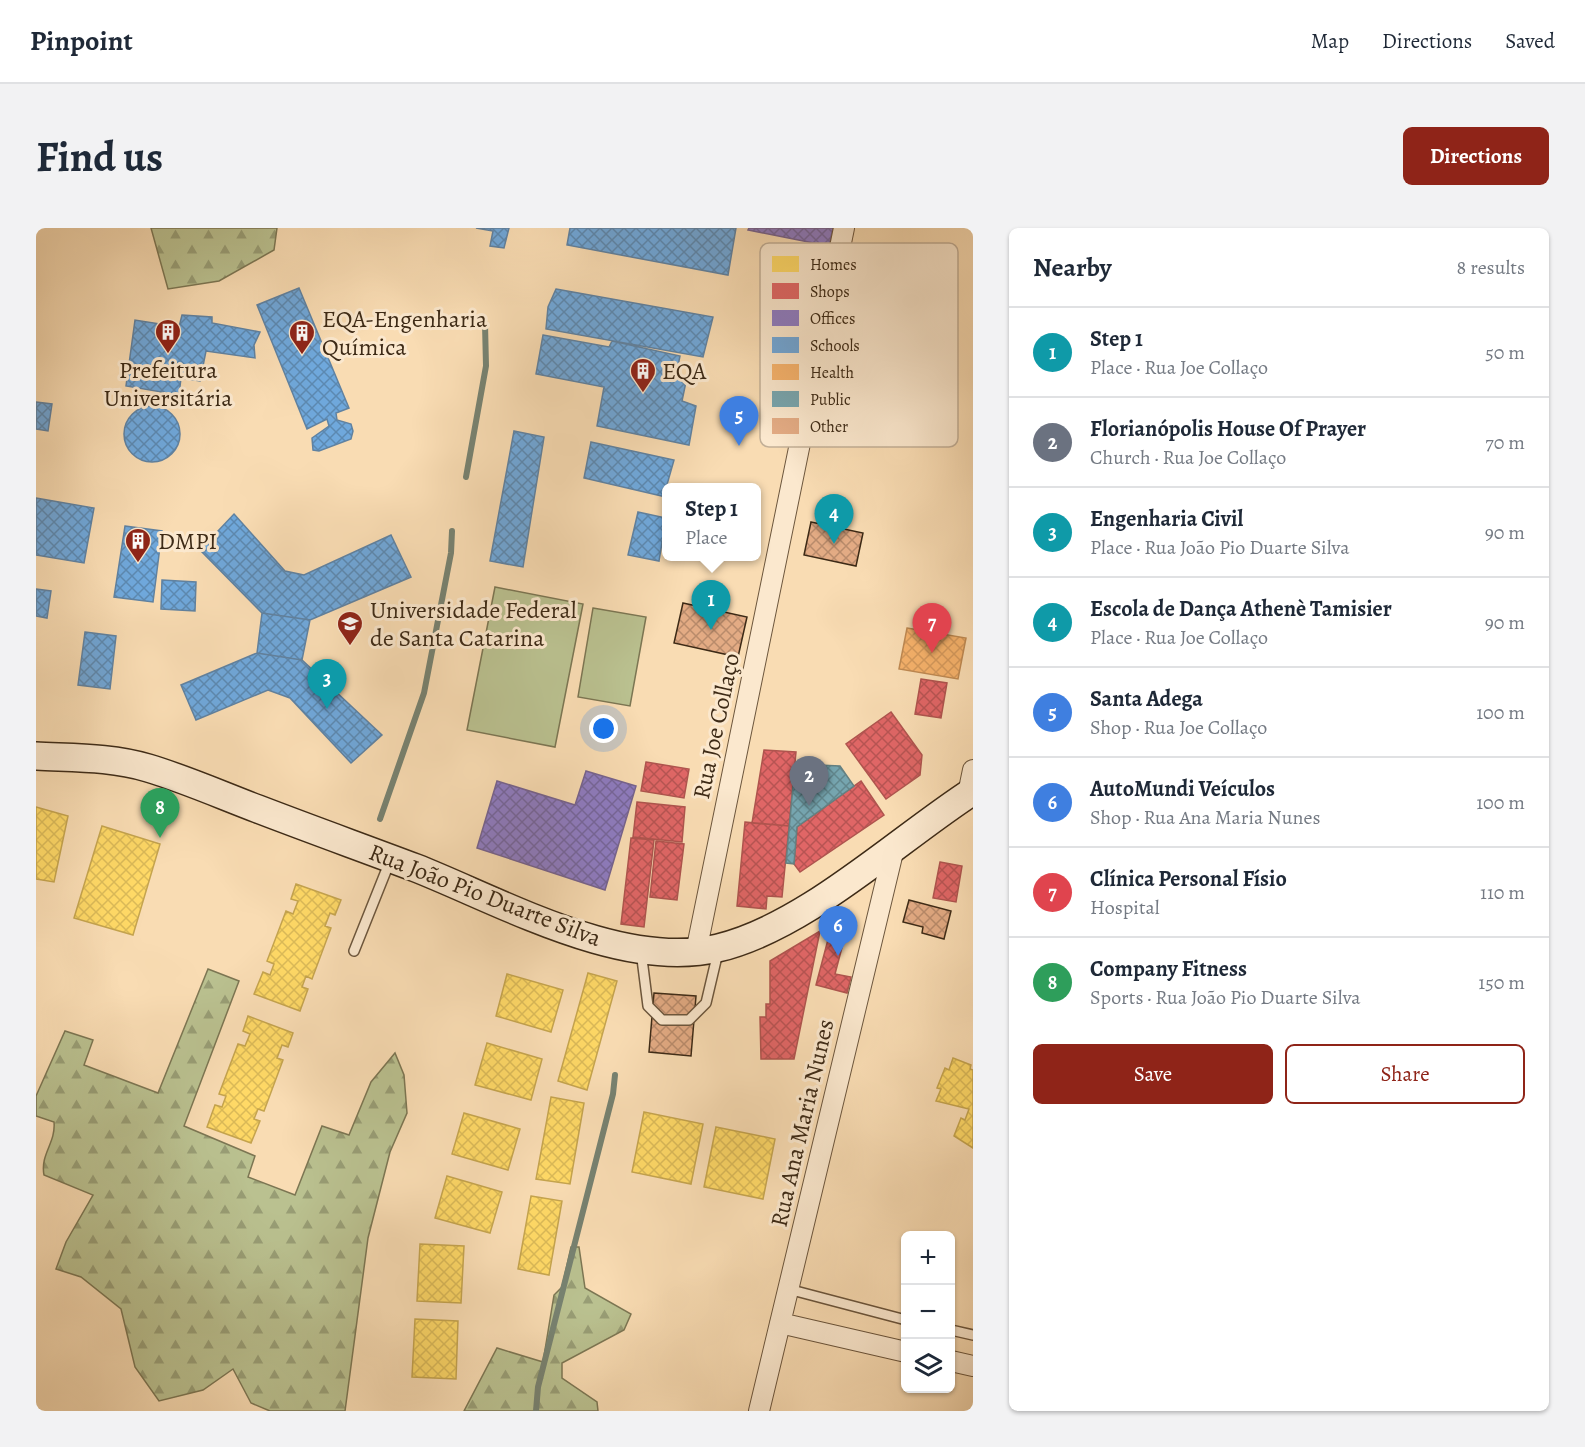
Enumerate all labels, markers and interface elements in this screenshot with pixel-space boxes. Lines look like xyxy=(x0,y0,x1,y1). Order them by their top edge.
text: Pinpoint xyxy=(30,22,133,60)
text: Map xyxy=(1311,27,1349,55)
text: Directions xyxy=(1382,27,1472,55)
text: Saved xyxy=(1505,27,1555,55)
button: Directions xyxy=(1403,127,1549,185)
text: Find us xyxy=(36,128,163,185)
legend xyxy=(760,243,958,447)
text: Nearby xyxy=(1033,250,1112,285)
text: Homes xyxy=(810,254,857,276)
text: 8 results xyxy=(1457,254,1525,281)
text: Shops xyxy=(810,281,850,303)
place label: EQA-Engenharia Química xyxy=(322,303,488,363)
text: Offices xyxy=(810,308,855,330)
building icon: Prefeitura Universitária xyxy=(153,317,183,355)
building icon: EQA-Engenharia Química xyxy=(287,318,317,356)
text: Step 1 xyxy=(1090,324,1143,354)
text: Schools xyxy=(810,335,860,357)
text: 1 xyxy=(1049,339,1056,366)
text: 50 m xyxy=(1485,339,1525,366)
place label: Prefeitura Universitária xyxy=(104,354,233,414)
text: Place · Rua Joe Collaço xyxy=(1090,354,1268,381)
place label: EQA xyxy=(662,355,707,387)
building icon: EQA xyxy=(628,356,658,394)
text: Health xyxy=(810,362,855,384)
text: Public xyxy=(810,389,851,411)
pin: 5 xyxy=(720,396,758,446)
text: Florianópolis House Of Prayer xyxy=(1090,414,1366,444)
text: Other xyxy=(810,416,848,438)
text: 2 xyxy=(1048,429,1057,456)
text: 70 m xyxy=(1485,429,1525,456)
text: Church · Rua Joe Collaço xyxy=(1090,444,1286,471)
popup xyxy=(662,483,761,561)
text: Step 1 xyxy=(685,494,738,524)
pin: 4 xyxy=(814,494,854,544)
text: Engenharia Civil xyxy=(1090,504,1243,534)
text: 3 xyxy=(1048,519,1057,546)
text: 90 m xyxy=(1485,519,1525,546)
text: Place xyxy=(685,524,727,551)
place label: DMPI xyxy=(158,525,217,557)
building icon: DMPI xyxy=(123,526,153,564)
text: Place · Rua João Pio Duarte Silva xyxy=(1090,534,1349,561)
pin: 1 xyxy=(692,580,730,630)
place label: Universidade Federal de Santa Catarina xyxy=(370,594,577,654)
text: Escola de Dança Athenè Tamisier xyxy=(1090,594,1392,624)
pin: 7 xyxy=(912,604,952,653)
school or university icon: Universidade Federal de Santa Catarina xyxy=(335,609,365,647)
text: 4 xyxy=(1048,609,1057,636)
text: 90 m xyxy=(1485,609,1525,636)
text: Place · Rua Joe Collaço xyxy=(1090,624,1268,651)
street label: Rua Joe Collaço xyxy=(685,650,747,802)
pin: 3 xyxy=(308,660,346,709)
text: Santa Adega xyxy=(1090,684,1203,714)
text: 5 xyxy=(1048,699,1057,726)
text: 100 m xyxy=(1476,699,1525,726)
your location xyxy=(589,714,618,743)
text: Shop · Rua Joe Collaço xyxy=(1090,714,1267,741)
pin: 2 xyxy=(790,756,828,806)
text: AutoMundi Veículos xyxy=(1090,774,1275,804)
pin: 8 xyxy=(140,788,180,838)
text: 6 xyxy=(1048,789,1057,816)
text: 100 m xyxy=(1476,789,1525,816)
text: Shop · Rua Ana Maria Nunes xyxy=(1090,804,1321,831)
street label: Rua João Pio Duarte Silva xyxy=(364,836,606,954)
text: Clínica Personal Físio xyxy=(1090,864,1287,894)
text: 7 xyxy=(1048,879,1057,906)
text: 110 m xyxy=(1480,879,1525,906)
text: Hospital xyxy=(1090,894,1160,921)
pin: 6 xyxy=(818,906,858,956)
text: Company Fitness xyxy=(1090,954,1247,984)
text: 8 xyxy=(1048,969,1057,996)
text: 150 m xyxy=(1478,969,1525,996)
text: Sports · Rua João Pio Duarte Silva xyxy=(1090,984,1361,1011)
street label: Rua Ana Maria Nunes xyxy=(763,1016,841,1230)
button: Save xyxy=(1033,1044,1273,1104)
button: Share xyxy=(1285,1044,1525,1104)
map controls xyxy=(901,1231,955,1393)
button: + xyxy=(901,1231,955,1285)
button: − xyxy=(901,1285,955,1339)
button: layers xyxy=(901,1339,955,1393)

